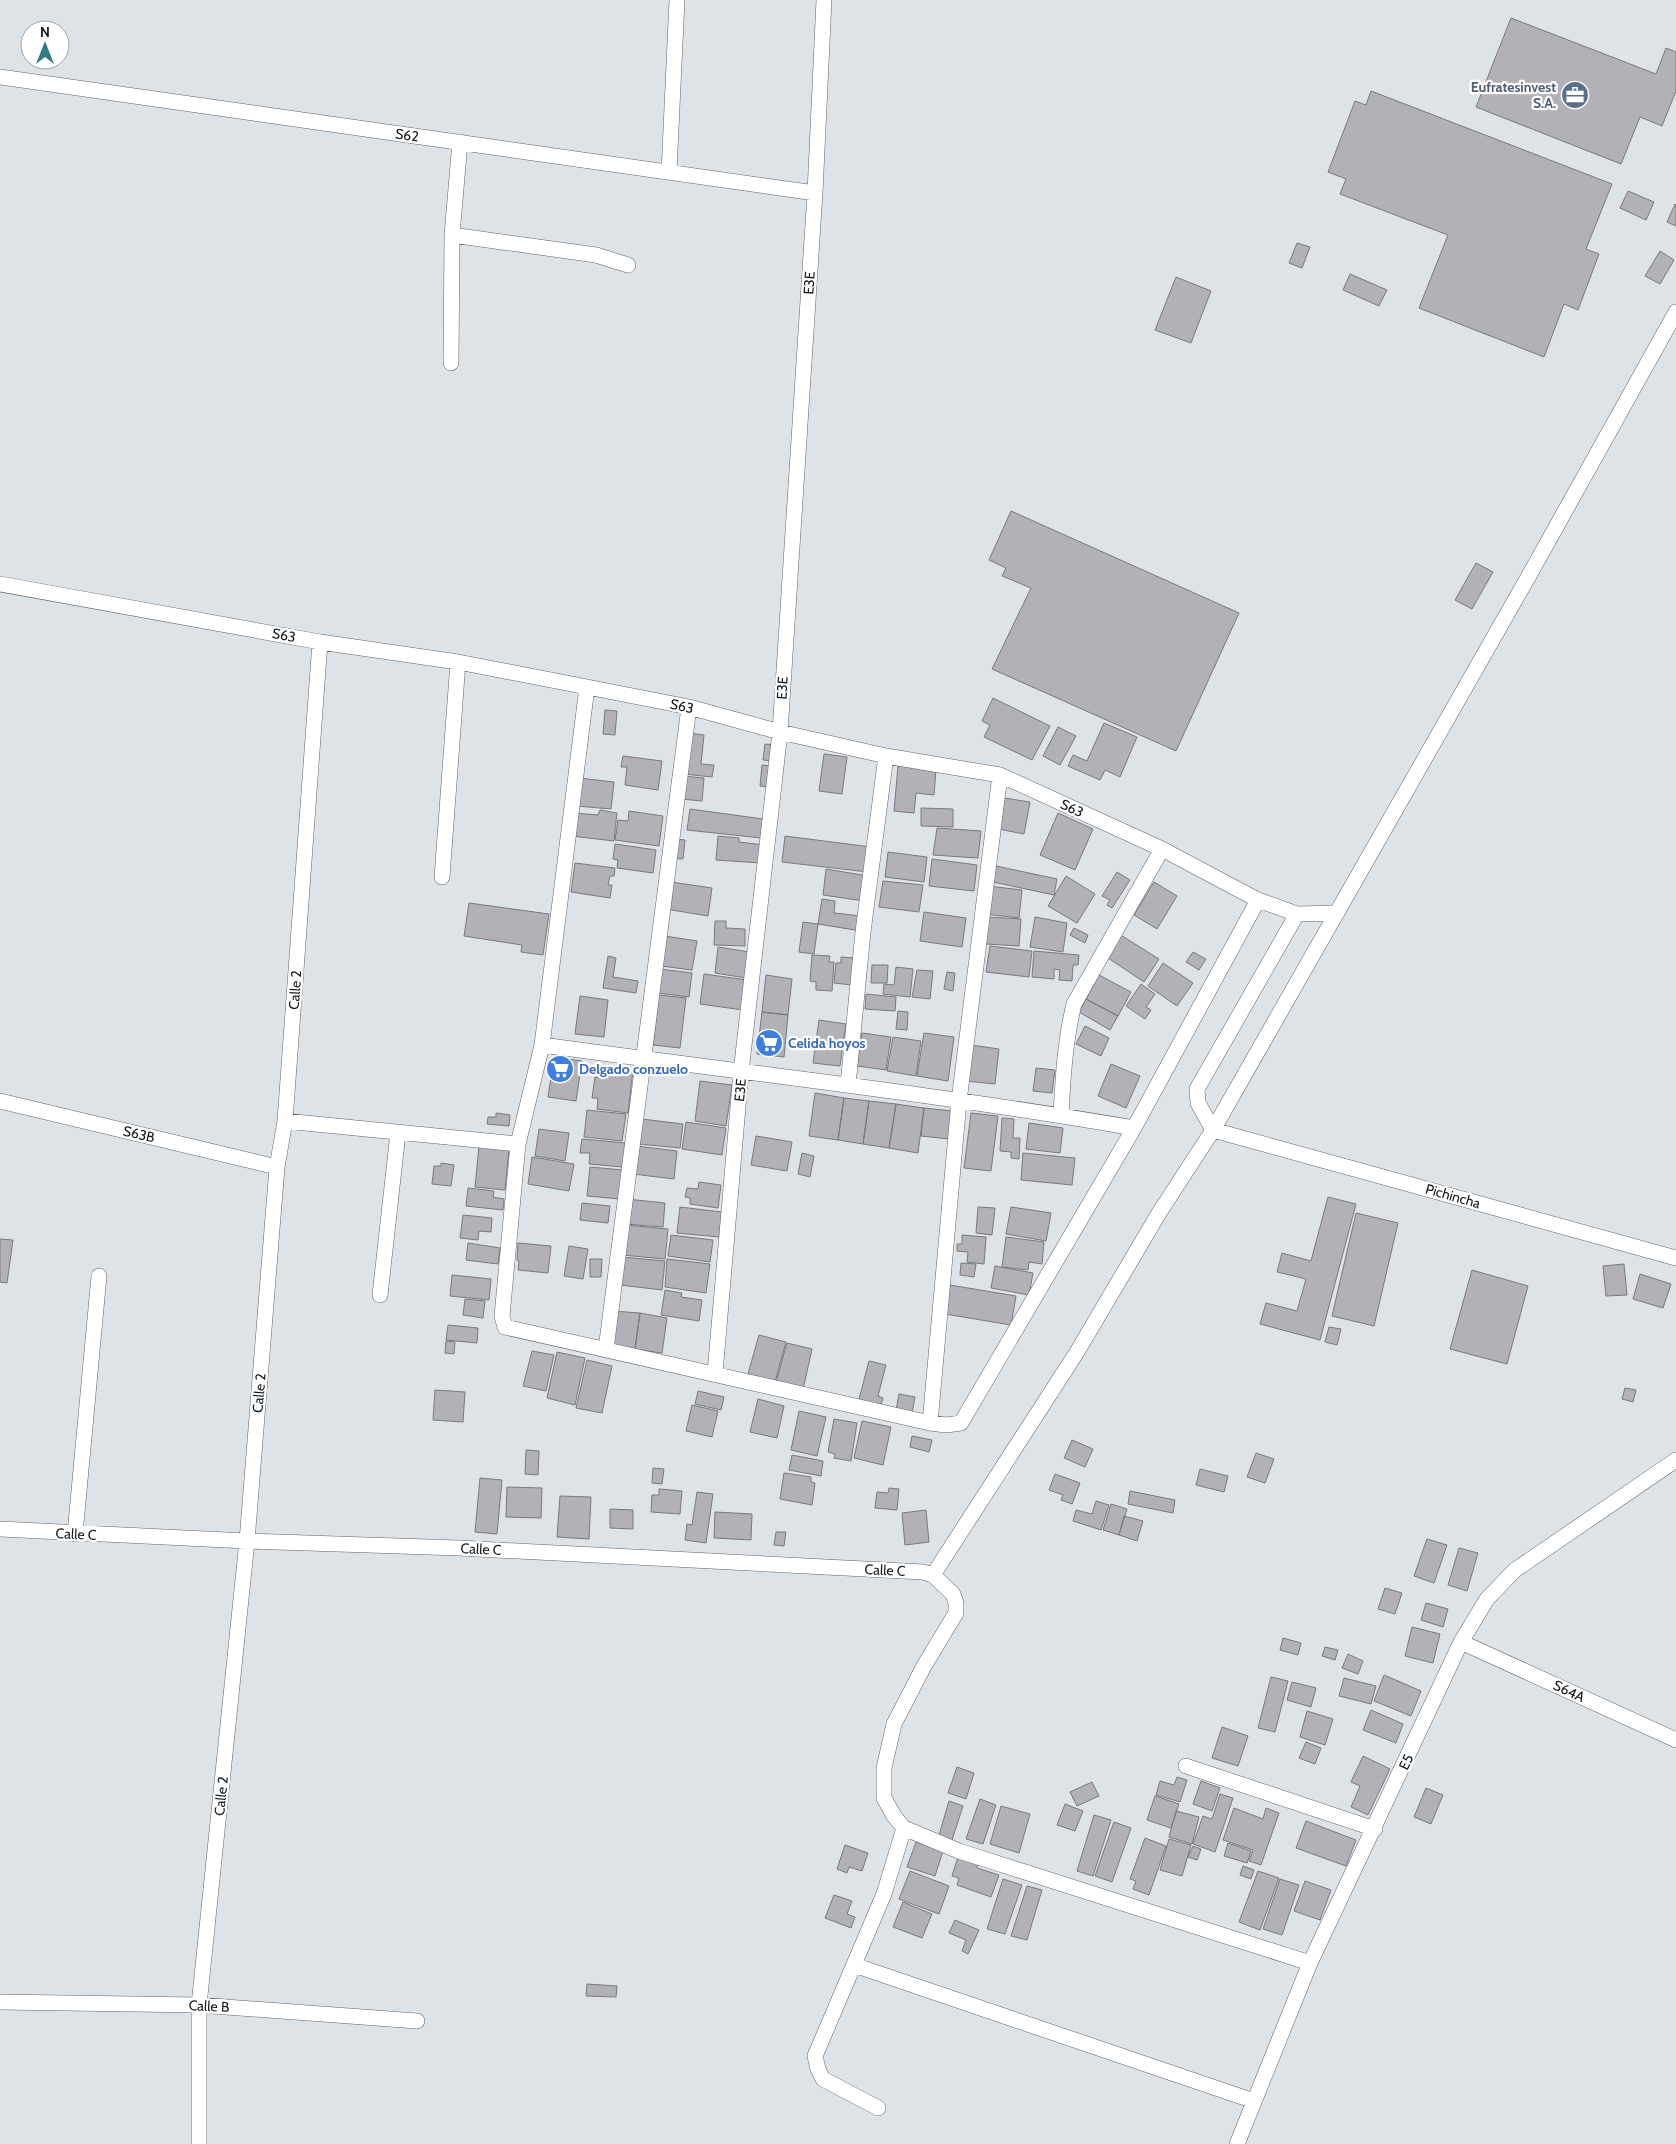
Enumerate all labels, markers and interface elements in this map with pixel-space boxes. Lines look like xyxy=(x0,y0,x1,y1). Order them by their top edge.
north arrow xyxy=(20,20,70,70)
text: N xyxy=(40,23,50,41)
place label: Eufratesinvest S.A. xyxy=(1471,78,1556,112)
office icon: Eufratesinvest S.A. xyxy=(1560,80,1590,110)
street label: S62 xyxy=(394,124,420,146)
street label: E3E xyxy=(799,271,819,295)
street label: S63 xyxy=(271,624,297,646)
street label: E3E xyxy=(772,676,792,700)
street label: S63 xyxy=(668,695,696,717)
street label: S63 xyxy=(1057,795,1087,821)
street label: Calle 2 xyxy=(285,970,305,1010)
supermarket icon: Celida hoyos xyxy=(754,1028,784,1058)
place label: Celida hoyos xyxy=(788,1034,866,1052)
supermarket icon: Delgado conzuelo xyxy=(545,1054,575,1084)
place label: Delgado conzuelo xyxy=(579,1060,688,1078)
street label: E3E xyxy=(730,1077,750,1102)
street label: S63B xyxy=(121,1122,157,1146)
street label: Pichincha xyxy=(1423,1180,1483,1212)
street label: Calle 2 xyxy=(248,1373,270,1413)
street label: Calle C xyxy=(55,1524,97,1544)
street label: Calle C xyxy=(460,1539,502,1559)
street label: Calle C xyxy=(864,1560,906,1580)
street label: S64A xyxy=(1550,1676,1588,1706)
street label: E5 xyxy=(1395,1751,1417,1773)
street label: Calle 2 xyxy=(210,1775,232,1817)
street label: Calle B xyxy=(188,1996,230,2016)

